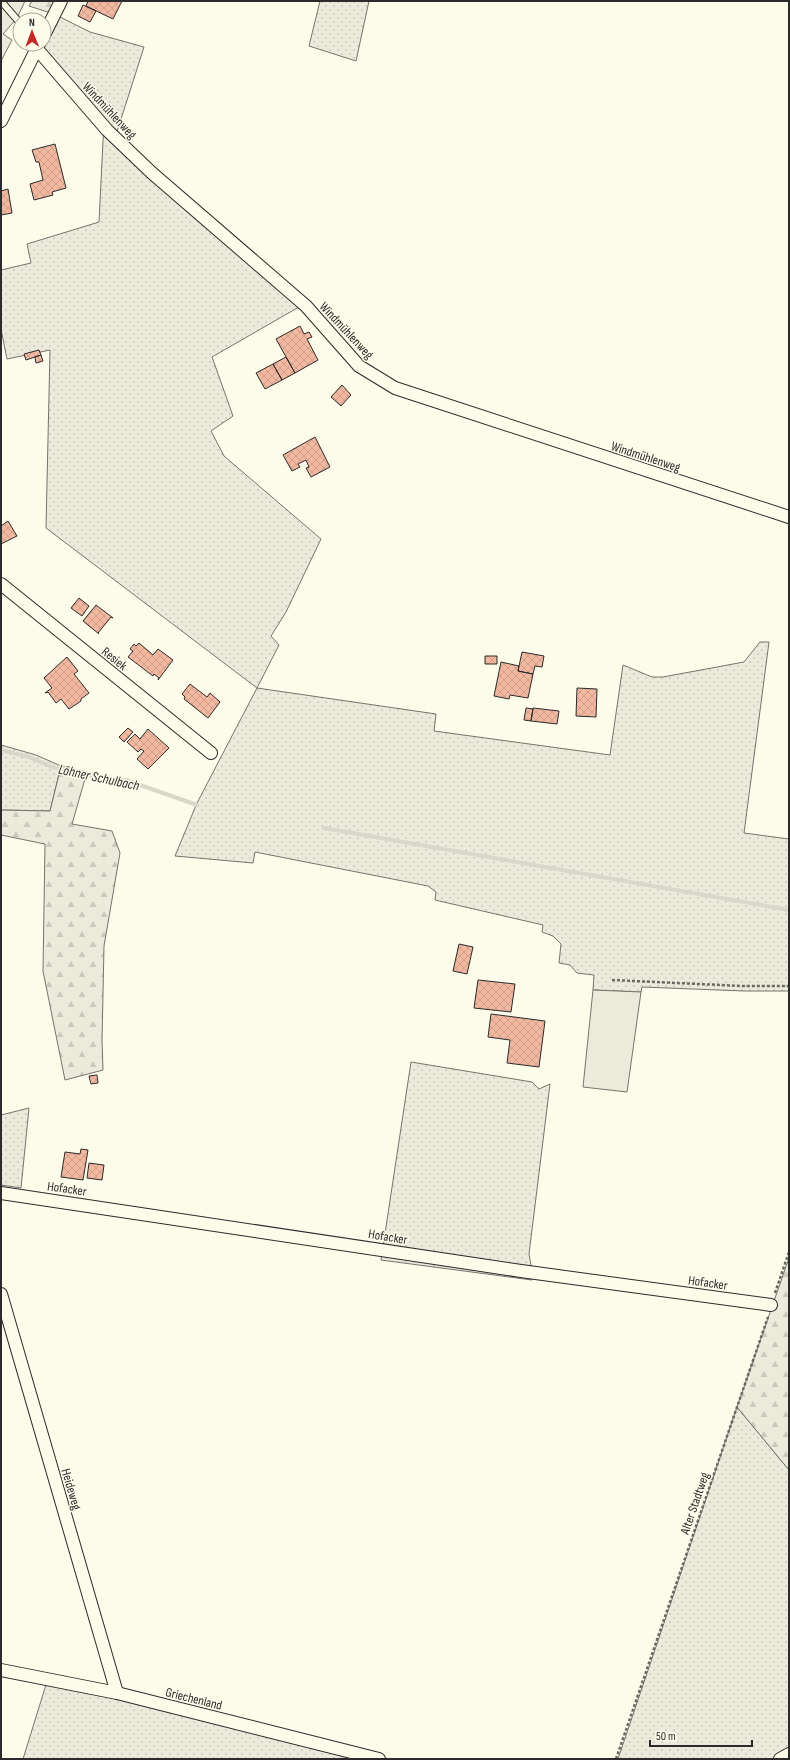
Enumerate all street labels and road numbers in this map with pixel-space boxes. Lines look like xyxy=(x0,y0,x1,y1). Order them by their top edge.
street label: Windmühlenweg xyxy=(79,79,140,142)
street label: Windmühlenweg xyxy=(316,299,377,362)
street label: Windmühlenweg xyxy=(609,438,682,476)
street label: Resiek xyxy=(98,644,130,674)
street label: Hofacker xyxy=(46,1178,88,1200)
street label: Hofacker xyxy=(367,1226,409,1248)
street label: Hofacker xyxy=(687,1272,729,1294)
street label: Heideweg xyxy=(57,1467,85,1512)
street label: Alter Stadtweg xyxy=(677,1470,713,1537)
street label: Griechenland xyxy=(164,1684,224,1714)

